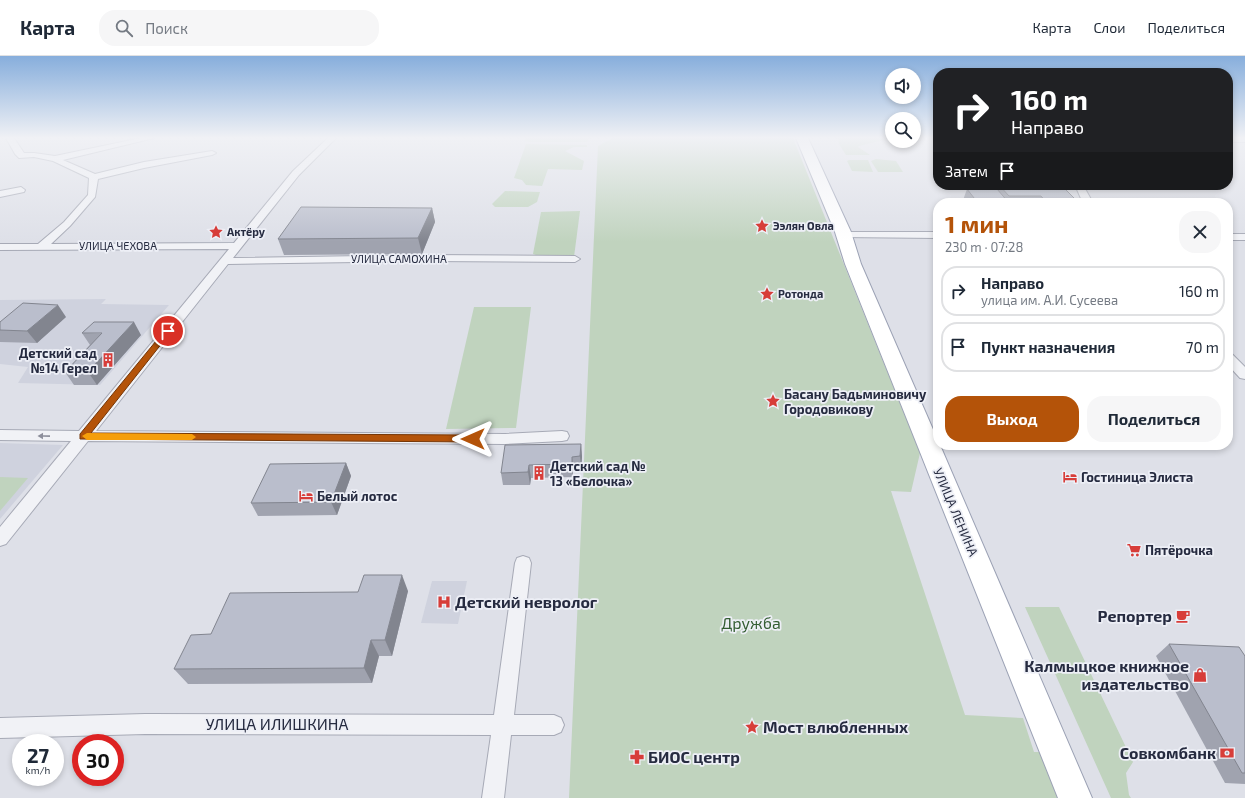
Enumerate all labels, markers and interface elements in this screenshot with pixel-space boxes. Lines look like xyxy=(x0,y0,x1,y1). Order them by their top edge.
search box xyxy=(99,10,379,46)
text: Карта xyxy=(20,16,75,39)
icon: search xyxy=(113,17,135,39)
text: Поиск xyxy=(145,19,188,37)
text: Карта xyxy=(1032,19,1071,36)
text: Слои xyxy=(1093,19,1125,36)
text: Поделиться xyxy=(1147,19,1225,36)
map controls xyxy=(885,68,921,148)
button: sound xyxy=(885,68,921,104)
text: 160 m xyxy=(1011,82,1088,116)
icon: right xyxy=(945,84,997,136)
button: search xyxy=(885,112,921,148)
text: Направо xyxy=(1011,116,1084,138)
icon: arrive xyxy=(996,160,1018,182)
text: Затем xyxy=(945,162,988,180)
text: 1 мин xyxy=(945,209,1009,238)
button: close xyxy=(1179,211,1221,253)
place icon: Ээлян Овла xyxy=(754,218,770,234)
place label: Ээлян Овла xyxy=(773,219,834,232)
place icon: Актёру xyxy=(208,224,224,240)
place label: Актёру xyxy=(227,225,266,238)
street label: УЛИЦА ЧЕХОВА xyxy=(79,239,157,252)
text: 230 m · 07:28 xyxy=(945,239,1023,255)
street label: УЛИЦА САМОХИНА xyxy=(351,252,447,265)
text: Направо xyxy=(981,274,1044,292)
icon: right xyxy=(947,280,969,302)
text: 160 m xyxy=(1179,282,1219,300)
place icon: Ротонда xyxy=(759,286,775,302)
place label: Ротонда xyxy=(778,287,823,300)
text: улица им. А.И. Сусеева xyxy=(981,292,1118,308)
pin xyxy=(151,314,185,348)
icon: arrive xyxy=(157,320,179,342)
icon: arrive xyxy=(947,336,969,358)
text: Пункт назначения xyxy=(981,338,1115,356)
text: 70 m xyxy=(1186,338,1219,356)
place label: Детский сад №14 Герел xyxy=(19,345,97,376)
building icon: Детский сад №14 Герел xyxy=(100,352,116,368)
place label: Басану Бадьминовичу Городовикову xyxy=(784,386,927,417)
place icon: Басану Бадьминовичу Городовикову xyxy=(765,393,781,409)
button: Выход xyxy=(945,396,1079,442)
button: Поделиться xyxy=(1087,396,1221,442)
position arrow xyxy=(452,418,494,460)
one-way arrow xyxy=(38,432,50,439)
place label: Детский сад № 13 «Белочка» xyxy=(550,458,646,489)
building icon: Детский сад № 13 «Белочка» xyxy=(531,465,547,481)
street label: УЛИЦА ЛЕНИНА xyxy=(930,465,982,559)
hotel icon: Гостиница Элиста xyxy=(1062,469,1078,485)
place label: Гостиница Элиста xyxy=(1081,469,1193,485)
hotel icon: Белый лотос xyxy=(298,488,314,504)
place label: Белый лотос xyxy=(317,488,398,504)
supermarket icon: Пятёрочка xyxy=(1126,542,1142,558)
place label: Пятёрочка xyxy=(1145,542,1213,558)
place label: Детский невролог xyxy=(455,592,598,611)
hospital icon: Детский невролог xyxy=(436,594,452,610)
place label: Репортер xyxy=(1098,606,1172,625)
cafe icon: Репортер xyxy=(1175,608,1191,624)
park label: Дружба xyxy=(721,613,781,633)
place label: Калмыцкое книжное издательство xyxy=(1024,656,1189,693)
shop icon: Калмыцкое книжное издательство xyxy=(1192,667,1208,683)
street label: УЛИЦА ИЛИШКИНА xyxy=(205,714,349,733)
place label: Мост влюбленных xyxy=(763,717,908,736)
place icon: Мост влюбленных xyxy=(744,719,760,735)
speed limit sign: 30 xyxy=(72,734,124,786)
text: 27 xyxy=(27,743,49,767)
place label: Совкомбанк xyxy=(1120,743,1216,762)
bank icon: Совкомбанк xyxy=(1219,745,1235,761)
place label: БИОС центр xyxy=(648,747,740,766)
pharmacy icon: БИОС центр xyxy=(629,749,645,765)
text: km/h xyxy=(26,764,50,776)

